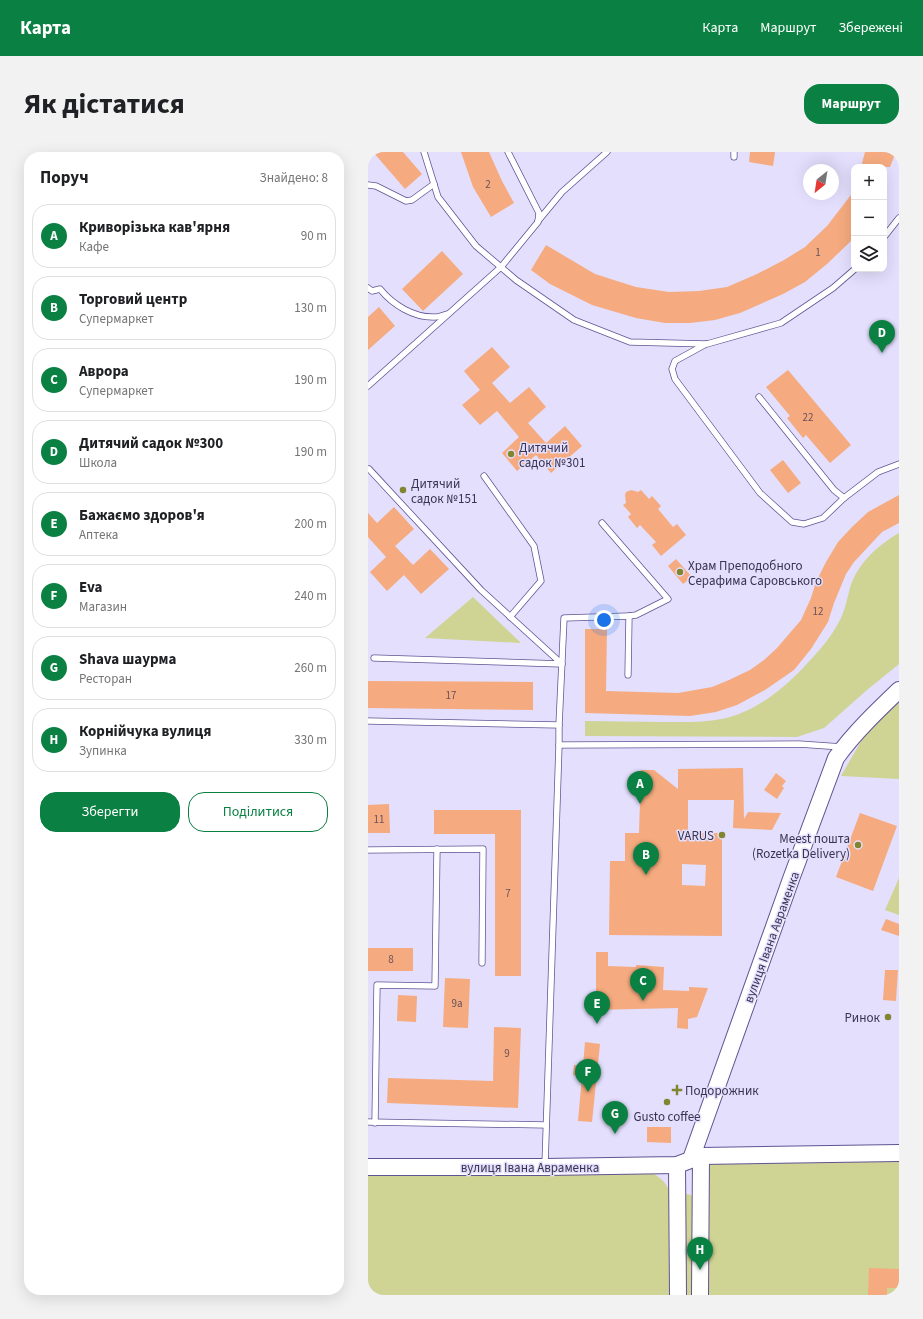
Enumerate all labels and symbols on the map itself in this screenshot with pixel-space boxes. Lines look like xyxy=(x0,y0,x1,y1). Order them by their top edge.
north arrow xyxy=(803,164,839,200)
house number: 2 xyxy=(485,177,491,192)
house number: 1 xyxy=(815,245,821,260)
pin: D xyxy=(869,320,895,353)
house number: 22 xyxy=(803,410,813,425)
place label: Дитячий садок №301 xyxy=(519,439,585,472)
marker: Дитячий садок №301 xyxy=(506,449,516,459)
place label: Дитячий садок №151 xyxy=(411,475,477,508)
marker: Дитячий садок №151 xyxy=(398,485,408,495)
place label: Храм Преподобного Серафима Саровського xyxy=(688,557,822,590)
marker: Храм Преподобного Серафима Саровського xyxy=(675,567,685,577)
house number: 12 xyxy=(813,604,823,619)
your location xyxy=(594,610,614,630)
house number: 17 xyxy=(446,688,456,703)
pin: A xyxy=(627,771,653,804)
house number: 11 xyxy=(374,812,384,827)
place label: VARUS xyxy=(678,827,714,845)
marker: VARUS xyxy=(717,830,727,840)
place label: Meest пошта (Rozetka Delivery) xyxy=(752,830,850,863)
marker: Meest пошта (Rozetka Delivery) xyxy=(853,840,863,850)
pin: B xyxy=(633,842,659,875)
street label: вулиця Івана Авраменка xyxy=(740,869,804,1005)
house number: 7 xyxy=(505,886,511,901)
house number: 8 xyxy=(388,952,394,967)
pin: C xyxy=(630,968,656,1001)
pin: E xyxy=(584,991,610,1024)
house number: 9а xyxy=(451,996,463,1011)
place label: Ринок xyxy=(845,1009,881,1027)
marker: Ринок xyxy=(883,1012,893,1022)
house number: 9 xyxy=(504,1046,510,1061)
pin: F xyxy=(575,1059,601,1092)
place label: Подорожник xyxy=(685,1082,759,1100)
marker: Подорожник xyxy=(672,1085,682,1095)
marker: Gusto coffee xyxy=(662,1097,672,1107)
pin: G xyxy=(602,1101,628,1134)
place label: Gusto coffee xyxy=(633,1108,701,1126)
street label: вулиця Івана Авраменка xyxy=(461,1159,599,1177)
pin: H xyxy=(687,1237,713,1270)

